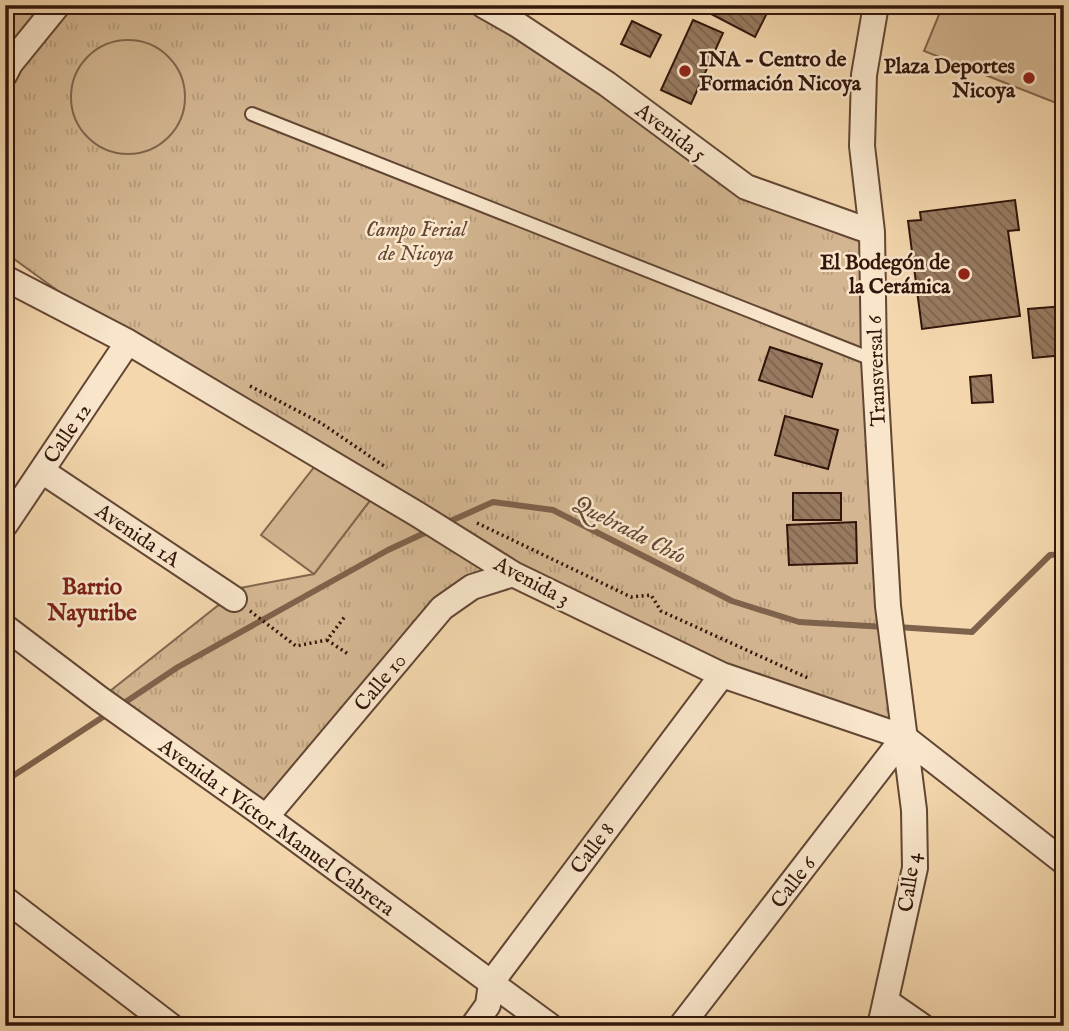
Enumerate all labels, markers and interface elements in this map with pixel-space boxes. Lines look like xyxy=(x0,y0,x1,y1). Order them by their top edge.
place label: INA - Centro de Formación Nicoya xyxy=(699,47,862,98)
place label: Plaza Deportes Nicoya xyxy=(884,54,1016,105)
marker: INA - Centro de Formación Nicoya xyxy=(677,63,693,79)
marker: Plaza Deportes Nicoya xyxy=(1021,70,1037,86)
street label: Avenida 5 xyxy=(629,97,711,169)
park label: Campo Ferial de Nicoya xyxy=(366,217,468,268)
place label: El Bodegón de la Cerámica xyxy=(820,250,951,301)
marker: El Bodegón de la Cerámica xyxy=(956,266,972,282)
street label: Transversal 6 xyxy=(862,314,893,427)
street label: Calle 12 xyxy=(38,398,98,469)
water label: Quebrada Chío xyxy=(567,489,691,572)
street label: Avenida 1A xyxy=(89,498,185,575)
street label: Avenida 3 xyxy=(488,551,574,613)
district label: Barrio Nayuribe xyxy=(46,573,137,628)
street label: Calle 10 xyxy=(349,648,413,718)
street label: Avenida 1 Víctor Manuel Cabrera xyxy=(152,733,400,923)
street label: Calle 8 xyxy=(565,818,621,880)
street label: Calle 4 xyxy=(893,850,928,914)
street label: Calle 6 xyxy=(766,851,824,914)

